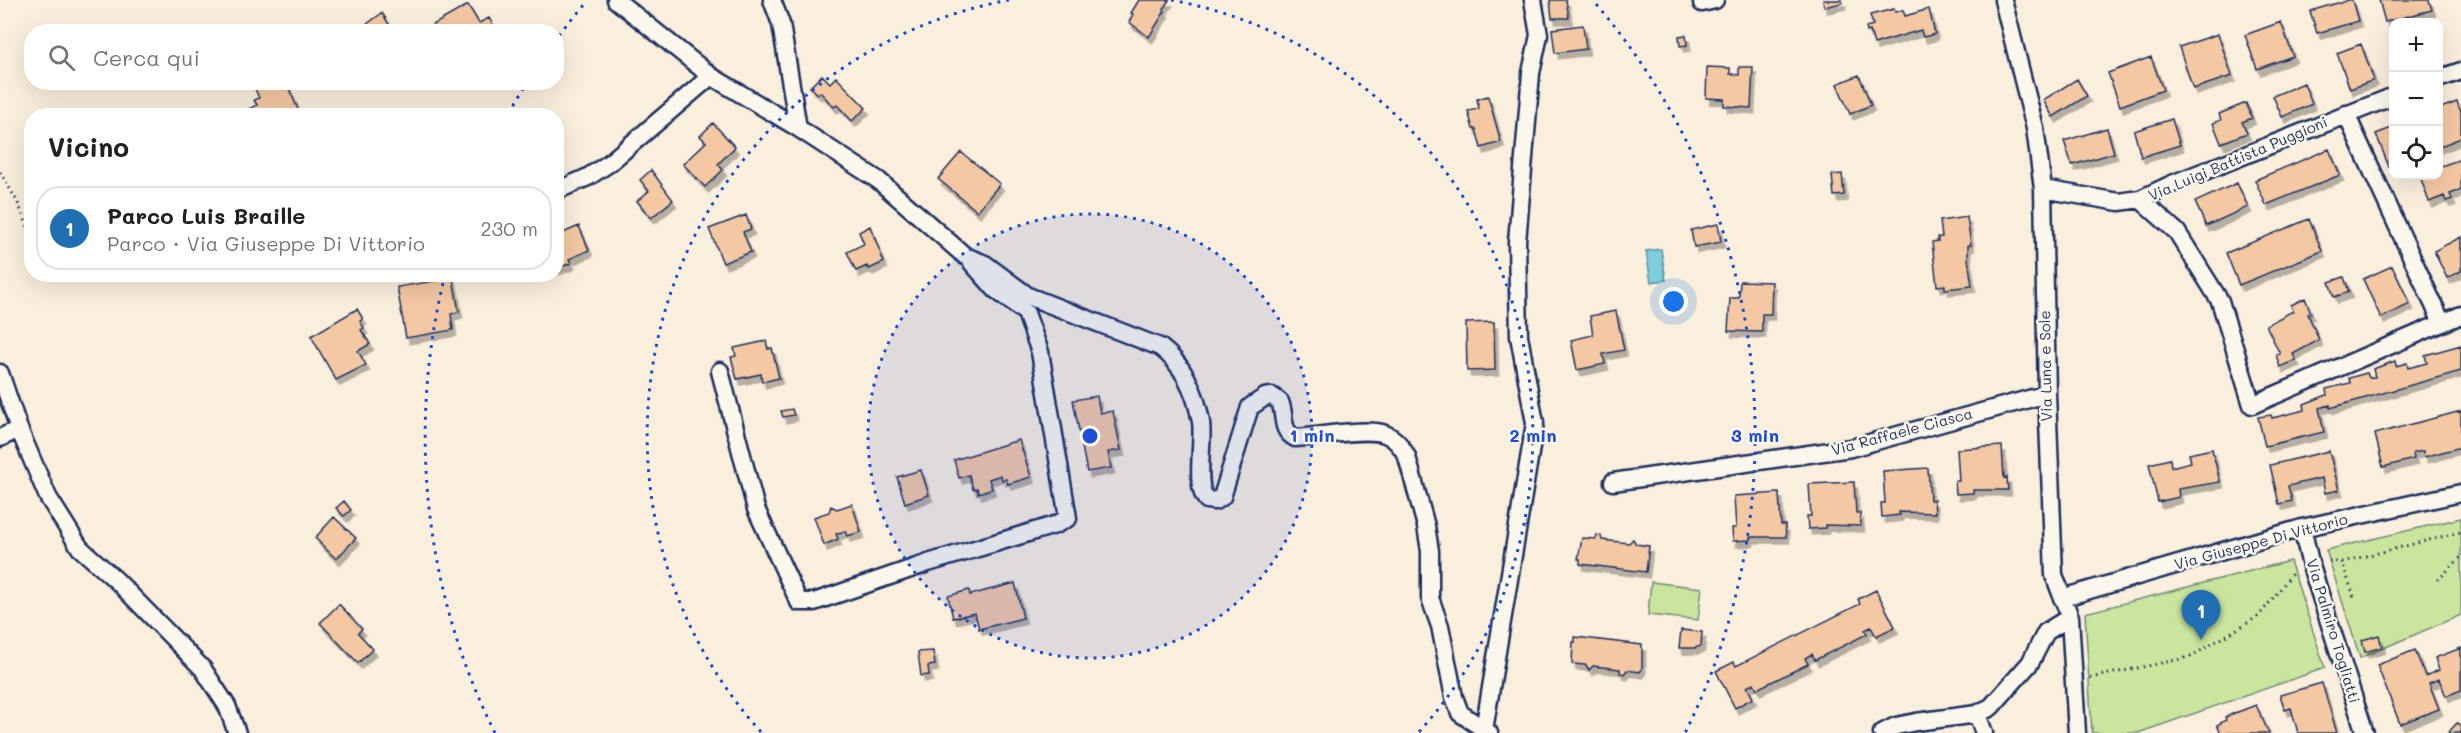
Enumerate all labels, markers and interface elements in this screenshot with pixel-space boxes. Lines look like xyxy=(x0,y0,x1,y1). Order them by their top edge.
map controls xyxy=(2389,18,2443,180)
button: + xyxy=(2389,18,2443,72)
search box xyxy=(24,24,564,90)
icon: search xyxy=(45,41,78,74)
text: Cerca qui xyxy=(93,43,200,72)
button: − xyxy=(2389,72,2443,126)
street label: Via Luigi Battista Puggioni xyxy=(2145,111,2330,205)
button: locate xyxy=(2389,126,2443,180)
text: Vicino xyxy=(48,130,129,164)
text: Parco Luis Braille xyxy=(107,201,305,230)
text: 1 xyxy=(65,215,74,241)
text: 230 m xyxy=(480,215,538,241)
text: Parco · Via Giuseppe Di Vittorio xyxy=(107,230,425,256)
your location xyxy=(1659,287,1688,316)
street label: Via Luna e Sole xyxy=(2034,310,2056,422)
street label: Via Raffaele Ciasca xyxy=(1829,403,1975,460)
text: 1 min xyxy=(1289,423,1335,447)
text: 2 min xyxy=(1509,423,1557,447)
text: 3 min xyxy=(1731,423,1779,447)
centre of rings xyxy=(1080,426,1100,446)
street label: Via Giuseppe Di Vittorio xyxy=(2172,508,2350,574)
street label: Via Palmiro Togliatti xyxy=(2302,556,2365,705)
pin: 1 xyxy=(2182,590,2220,640)

